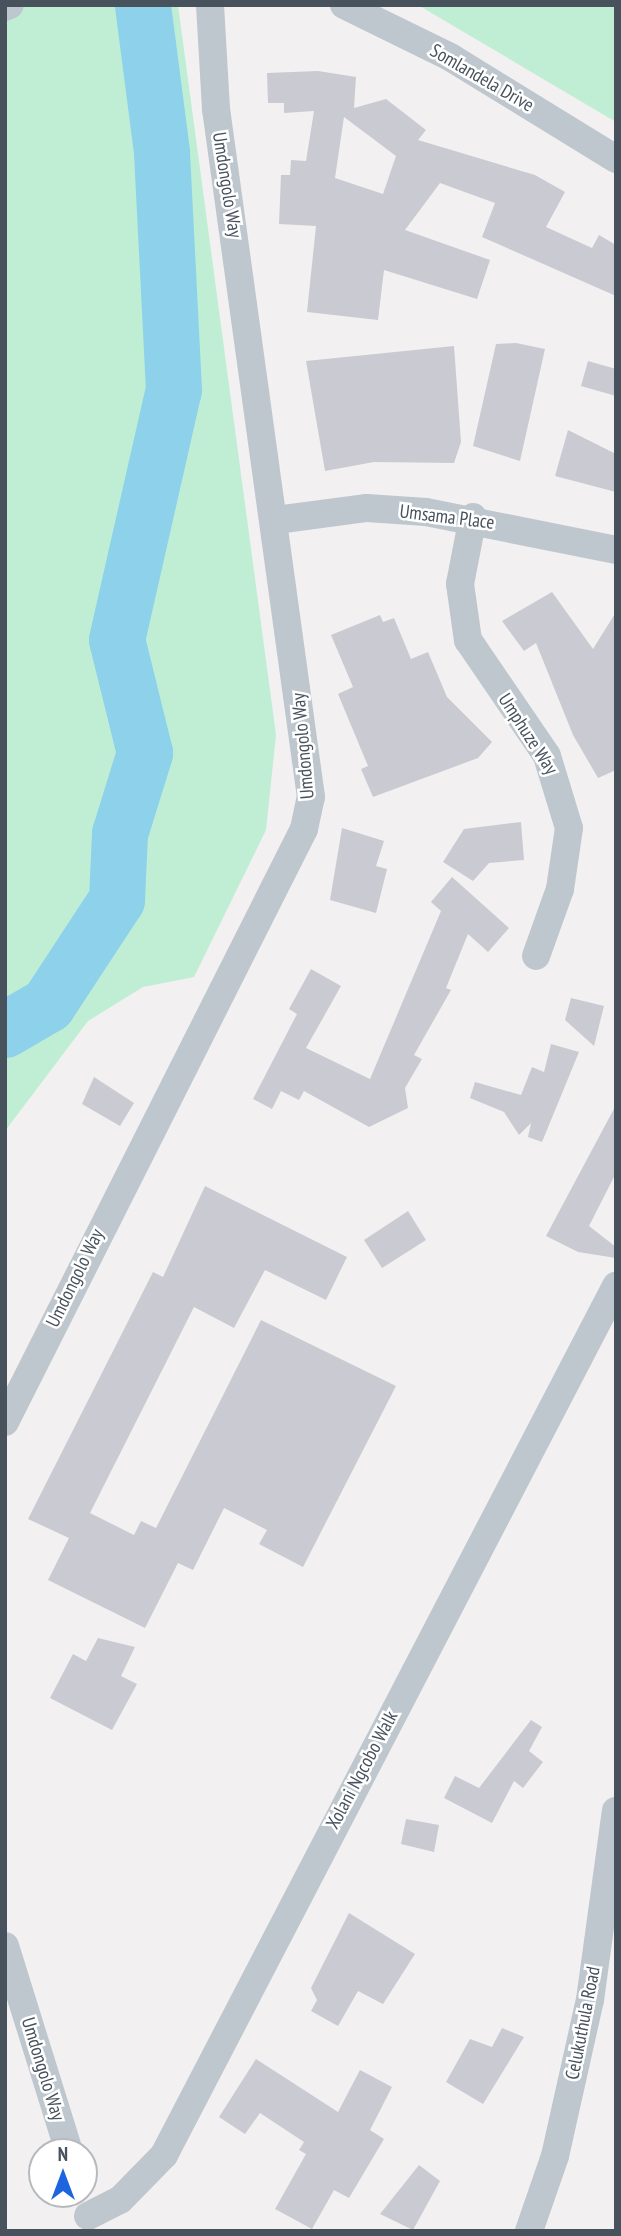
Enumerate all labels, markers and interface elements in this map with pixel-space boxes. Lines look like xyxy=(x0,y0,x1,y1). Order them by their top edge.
street label: Somlandela Drive xyxy=(426,39,538,117)
street label: Umdongolo Way xyxy=(207,130,247,240)
street label: Umsama Place xyxy=(398,500,496,534)
street label: Umphuze Way xyxy=(493,689,563,779)
street label: Umdongolo Way xyxy=(287,692,319,800)
street label: Umdongolo Way xyxy=(41,1225,109,1331)
street label: Xolani Ngcobo Walk xyxy=(321,1707,403,1833)
street label: Celukuthula Road xyxy=(561,1965,605,2081)
street label: Umdongolo Way xyxy=(16,2015,70,2123)
north arrow xyxy=(28,2138,98,2208)
text: N xyxy=(58,2142,68,2166)

